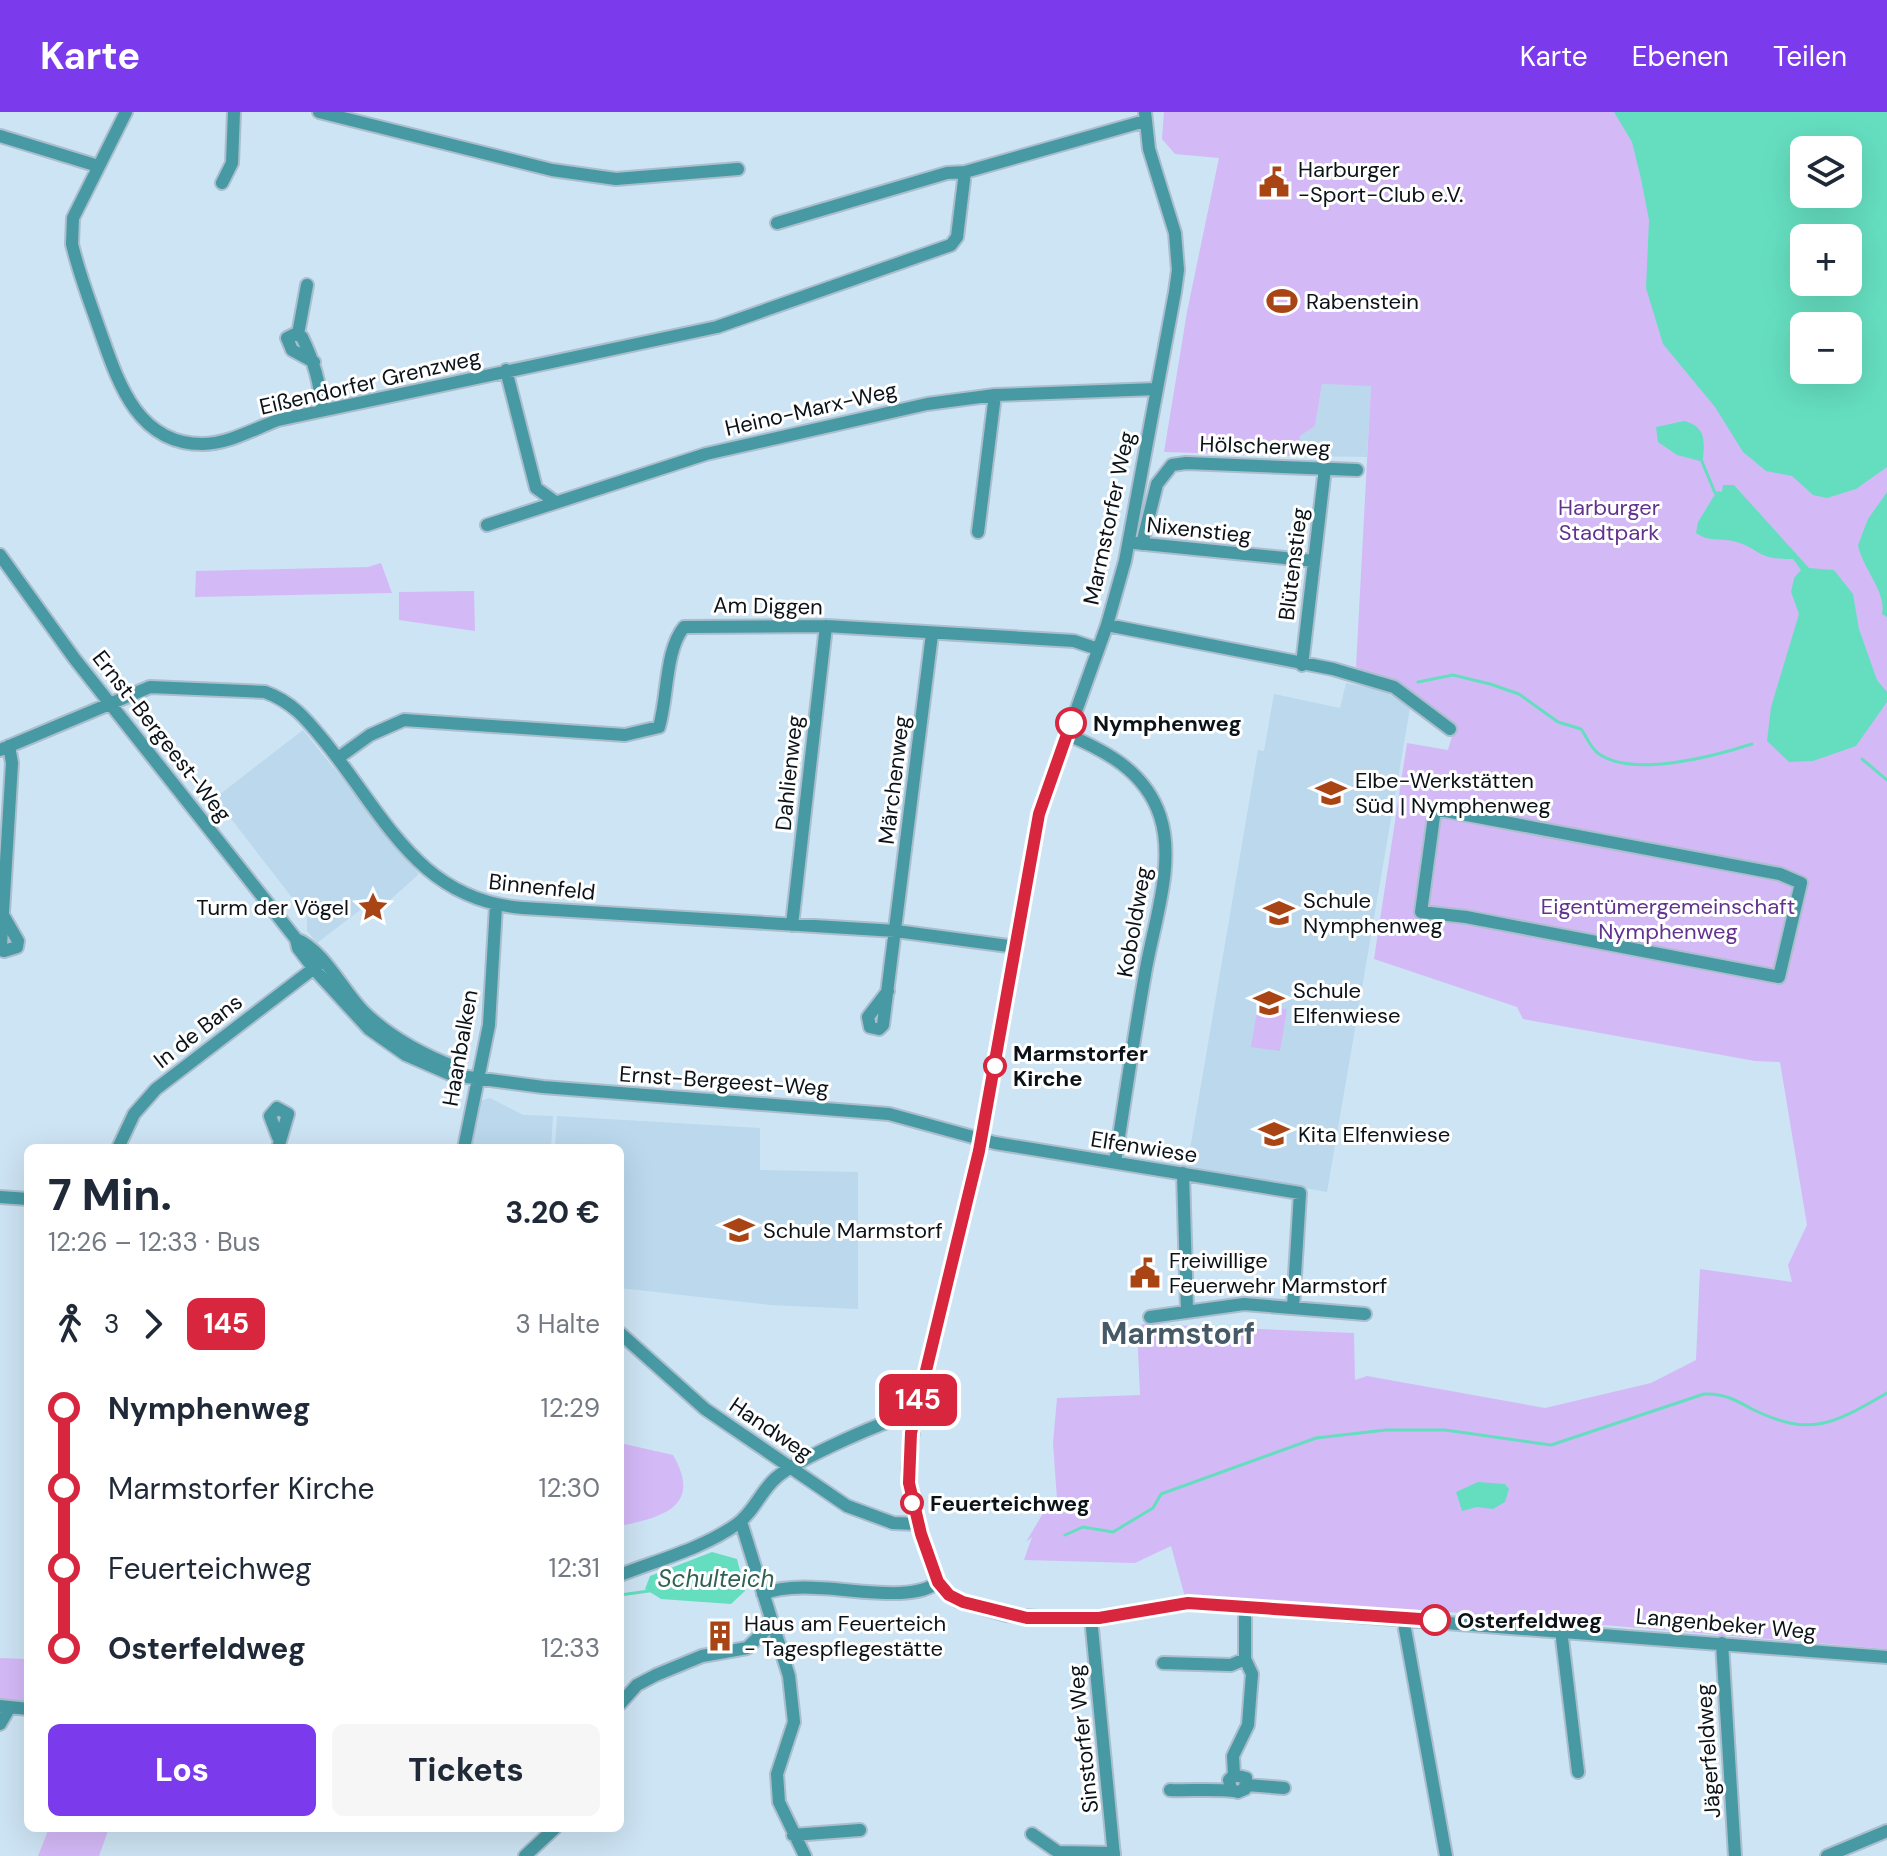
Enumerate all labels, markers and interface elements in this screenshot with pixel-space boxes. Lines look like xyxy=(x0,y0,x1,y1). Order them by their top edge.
text: Karte xyxy=(40,31,140,81)
text: Karte xyxy=(1520,38,1588,75)
text: Ebenen xyxy=(1632,38,1729,75)
text: Teilen xyxy=(1773,38,1847,75)
map controls xyxy=(1790,136,1862,384)
button: layers xyxy=(1790,136,1862,208)
place label: Harburger -Sport-Club e.V. xyxy=(1298,155,1463,209)
public building icon: Harburger -Sport-Club e.V. xyxy=(1257,165,1291,199)
button: + xyxy=(1790,224,1862,296)
sports icon: Rabenstein xyxy=(1265,284,1299,318)
place label: Rabenstein xyxy=(1306,287,1419,316)
button: − xyxy=(1790,312,1862,384)
street label: Eißendorfer Grenzweg xyxy=(257,342,483,422)
street label: Heino-Marx-Weg xyxy=(722,375,900,443)
street label: Marmstorfer Weg xyxy=(1076,429,1142,607)
street label: Hölscherweg xyxy=(1199,429,1331,463)
park label: Harburger Stadtpark xyxy=(1558,493,1660,547)
street label: Blütenstieg xyxy=(1272,506,1314,622)
street label: Nixenstieg xyxy=(1145,510,1253,550)
street label: Am Diggen xyxy=(713,591,823,621)
street label: Ernst-Bergeest-Weg xyxy=(86,644,238,828)
marker: Nymphenweg xyxy=(1056,708,1086,738)
place label: Nymphenweg xyxy=(1093,709,1242,738)
street label: Dahlienweg xyxy=(769,714,809,832)
street label: Märchenweg xyxy=(872,714,916,846)
place label: Elbe-Werkstätten Süd | Nymphenweg xyxy=(1355,766,1551,820)
school or university icon: Elbe-Werkstätten Süd | Nymphenweg xyxy=(1314,776,1348,810)
street label: Koboldweg xyxy=(1110,864,1158,980)
street label: Binnenfeld xyxy=(487,867,597,907)
place label: Schule Nymphenweg xyxy=(1303,886,1443,940)
place icon: Turm der Vögel xyxy=(356,890,390,924)
park label: Eigentümergemeinschaft Nymphenweg xyxy=(1541,892,1795,946)
place label: Turm der Vögel xyxy=(196,893,349,922)
school or university icon: Schule Nymphenweg xyxy=(1262,896,1296,930)
place label: Schule Elfenwiese xyxy=(1293,976,1401,1030)
school or university icon: Schule Elfenwiese xyxy=(1252,986,1286,1020)
street label: In de Bans xyxy=(148,987,248,1075)
street label: Haanbalken xyxy=(436,988,484,1108)
place label: Marmstorfer Kirche xyxy=(1013,1039,1148,1093)
marker: Marmstorfer Kirche xyxy=(984,1055,1006,1077)
street label: Ernst-Bergeest-Weg xyxy=(618,1059,830,1103)
school or university icon: Kita Elfenwiese xyxy=(1257,1117,1291,1151)
place label: Kita Elfenwiese xyxy=(1298,1120,1450,1149)
street label: Elfenwiese xyxy=(1089,1124,1199,1170)
text: 7 Min. xyxy=(48,1166,172,1224)
text: 3.20 € xyxy=(505,1193,600,1232)
school or university icon: Schule Marmstorf xyxy=(722,1213,756,1247)
place label: Schule Marmstorf xyxy=(763,1216,943,1245)
text: 12:26 – 12:33 · Bus xyxy=(48,1225,261,1259)
place label: Freiwillige Feuerwehr Marmstorf xyxy=(1169,1246,1387,1300)
public building icon: Freiwillige Feuerwehr Marmstorf xyxy=(1128,1256,1162,1290)
icon: walk xyxy=(48,1302,92,1346)
icon: forward xyxy=(131,1302,175,1346)
text: 145 xyxy=(203,1305,249,1342)
text: 3 xyxy=(104,1307,119,1341)
text: 3 Halte xyxy=(515,1307,600,1341)
district label: Marmstorf xyxy=(1101,1314,1255,1353)
line badge: 145 xyxy=(872,1374,964,1426)
text: 145 xyxy=(895,1381,941,1418)
text: Nymphenweg xyxy=(108,1389,311,1428)
text: 12:29 xyxy=(541,1391,600,1425)
street label: Handweg xyxy=(724,1391,818,1467)
text: Marmstorfer Kirche xyxy=(108,1469,374,1508)
text: 12:30 xyxy=(539,1471,600,1505)
place label: Feuerteichweg xyxy=(930,1489,1090,1518)
marker: Feuerteichweg xyxy=(901,1492,923,1514)
text: Feuerteichweg xyxy=(108,1549,312,1588)
text: 12:31 xyxy=(549,1551,600,1585)
water label: Schulteich xyxy=(658,1563,774,1594)
street label: Langenbeker Weg xyxy=(1635,1602,1817,1646)
marker: Osterfeldweg xyxy=(1420,1605,1450,1635)
place label: Osterfeldweg xyxy=(1457,1606,1602,1635)
place label: Haus am Feuerteich - Tagespflegestätte xyxy=(744,1609,946,1663)
building icon: Haus am Feuerteich - Tagespflegestätte xyxy=(703,1619,737,1653)
text: Osterfeldweg xyxy=(108,1629,306,1668)
text: 12:33 xyxy=(541,1631,600,1665)
street label: Sinstorfer Weg xyxy=(1061,1663,1105,1815)
street label: Jägerfeldweg xyxy=(1689,1683,1727,1819)
button: Los xyxy=(48,1724,316,1816)
button: Tickets xyxy=(332,1724,600,1816)

